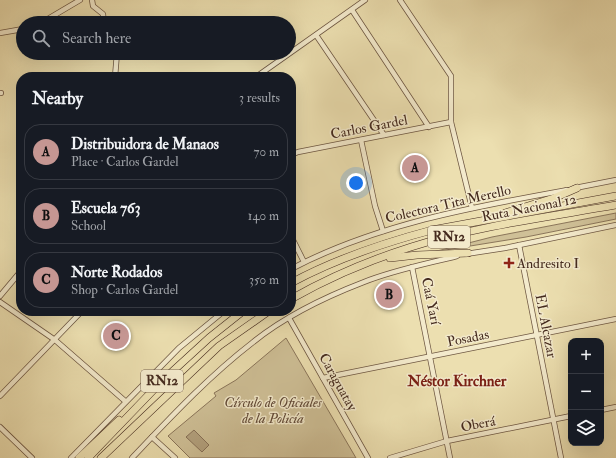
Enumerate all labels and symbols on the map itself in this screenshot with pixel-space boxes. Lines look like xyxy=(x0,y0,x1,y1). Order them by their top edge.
street label: Carlos Gardel xyxy=(329,111,409,143)
pin: A xyxy=(402,153,428,183)
your location xyxy=(346,173,366,193)
street label: Colectora Tita Merello xyxy=(384,181,513,227)
street label: Ruta Nacional 12 xyxy=(480,191,578,225)
road number: RN12 xyxy=(428,226,470,248)
place label: Andresito I xyxy=(516,255,580,272)
marker: Andresito I xyxy=(504,258,514,268)
street label: Caá Yarí xyxy=(418,276,445,327)
pin: B xyxy=(376,280,402,310)
street label: EL Alcazar xyxy=(531,293,561,360)
pin: C xyxy=(103,321,129,351)
street label: Posadas xyxy=(445,326,491,350)
street label: Caraguatay xyxy=(314,350,361,415)
road number: RN12 xyxy=(141,370,183,392)
district label: Néstor Kirchner xyxy=(407,372,507,391)
park label: Círculo de Oficiales de la Policía xyxy=(224,394,323,427)
street label: Oberá xyxy=(459,412,497,436)

